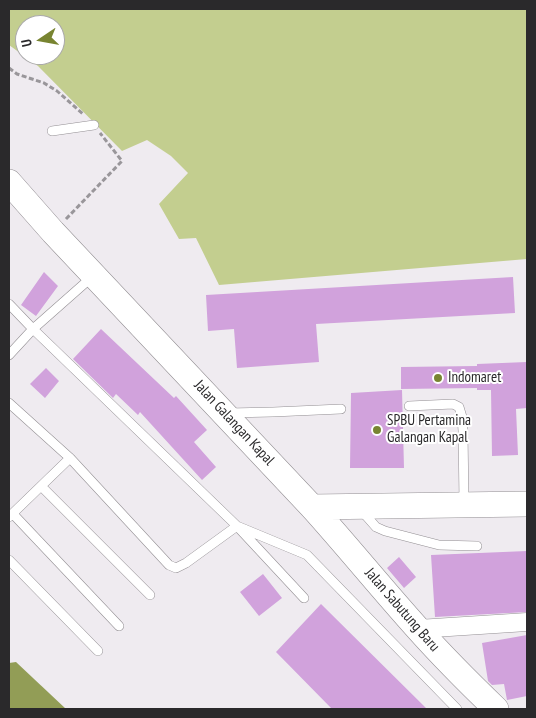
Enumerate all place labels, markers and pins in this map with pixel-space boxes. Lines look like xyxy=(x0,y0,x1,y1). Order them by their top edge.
place label: Indomaret xyxy=(448,369,501,387)
marker: Indomaret xyxy=(432,372,444,384)
place label: SPBU Pertamina Galangan Kapal xyxy=(387,412,471,447)
marker: SPBU Pertamina Galangan Kapal xyxy=(371,424,383,436)

